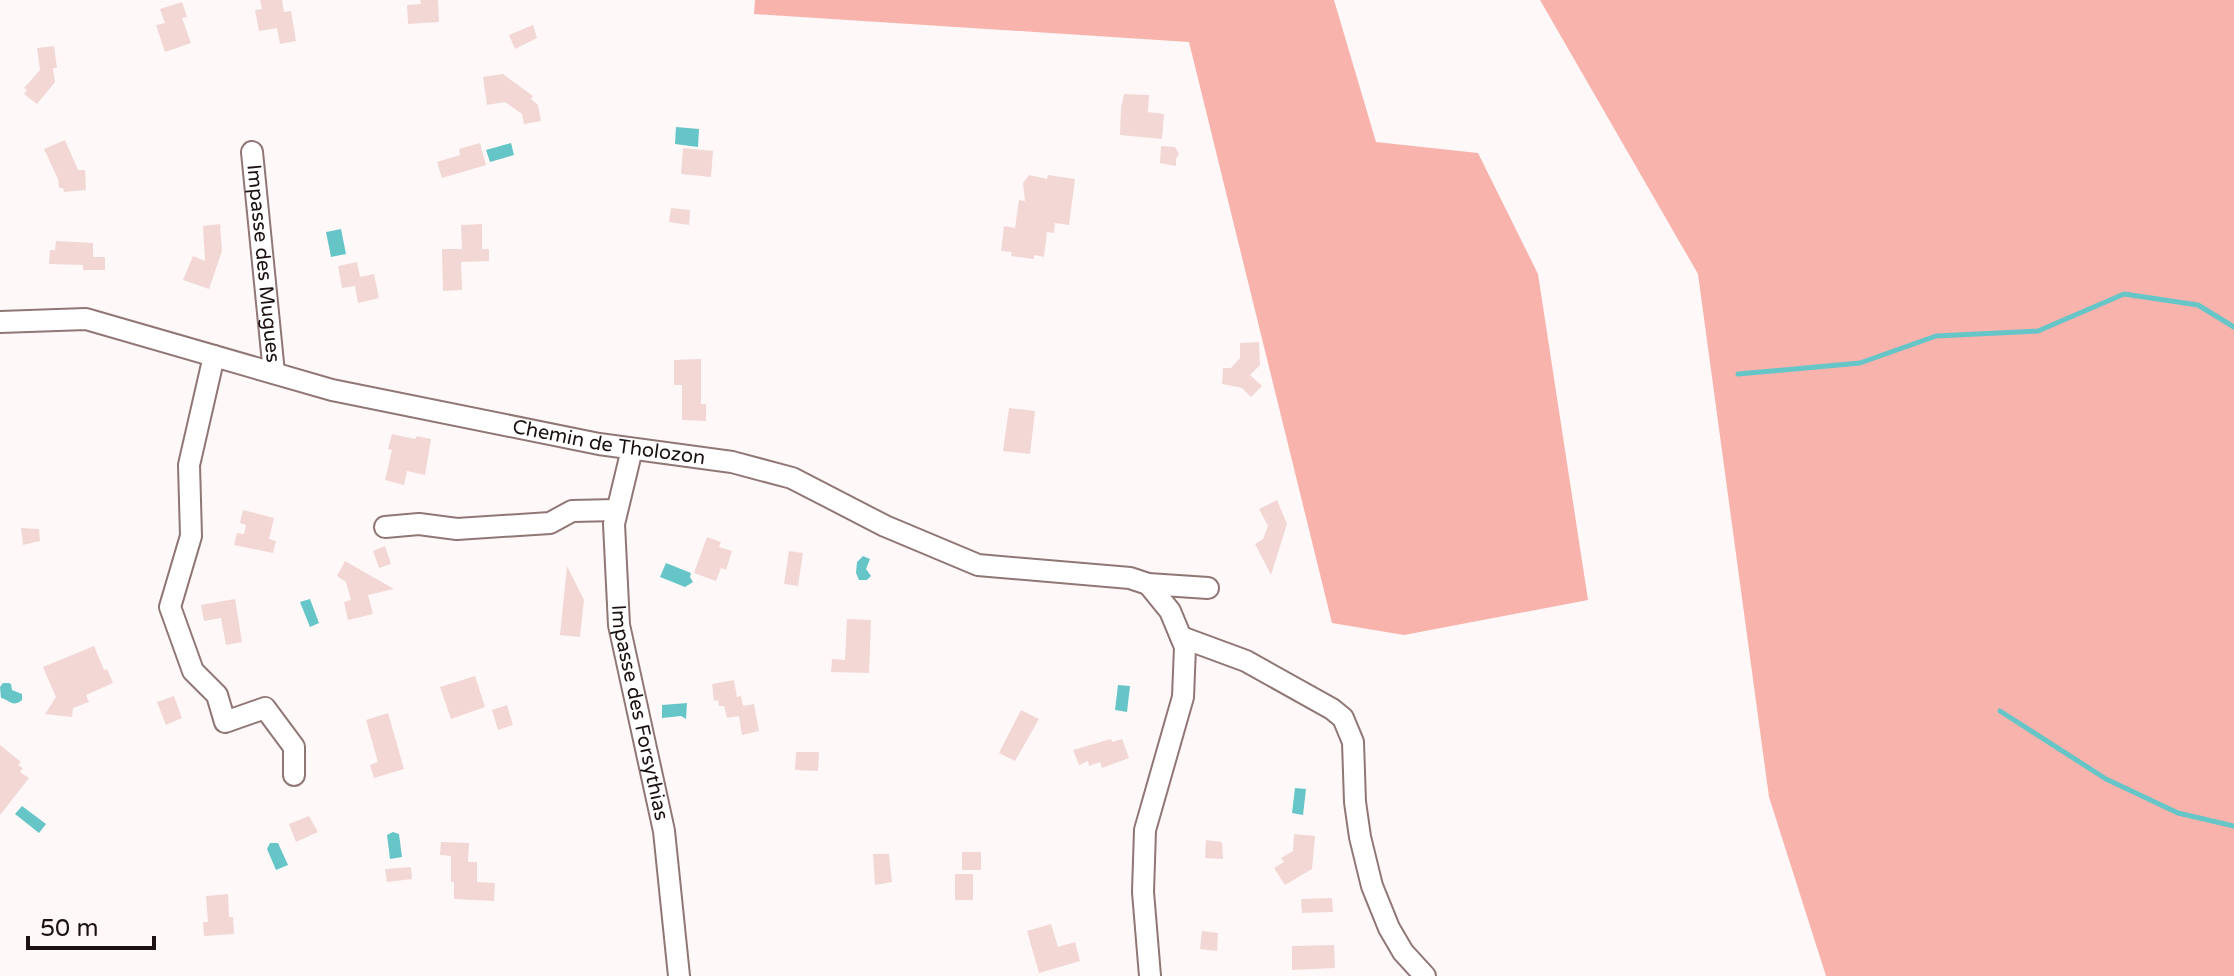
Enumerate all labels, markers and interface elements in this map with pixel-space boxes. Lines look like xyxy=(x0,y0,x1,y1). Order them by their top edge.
street label: Impasse des Mugues xyxy=(241,163,285,364)
street label: Chemin de Tholozon xyxy=(510,415,707,470)
street label: Impasse des Forsythias xyxy=(606,604,673,823)
scale bar xyxy=(28,900,154,950)
text: 50 m xyxy=(40,914,98,943)

